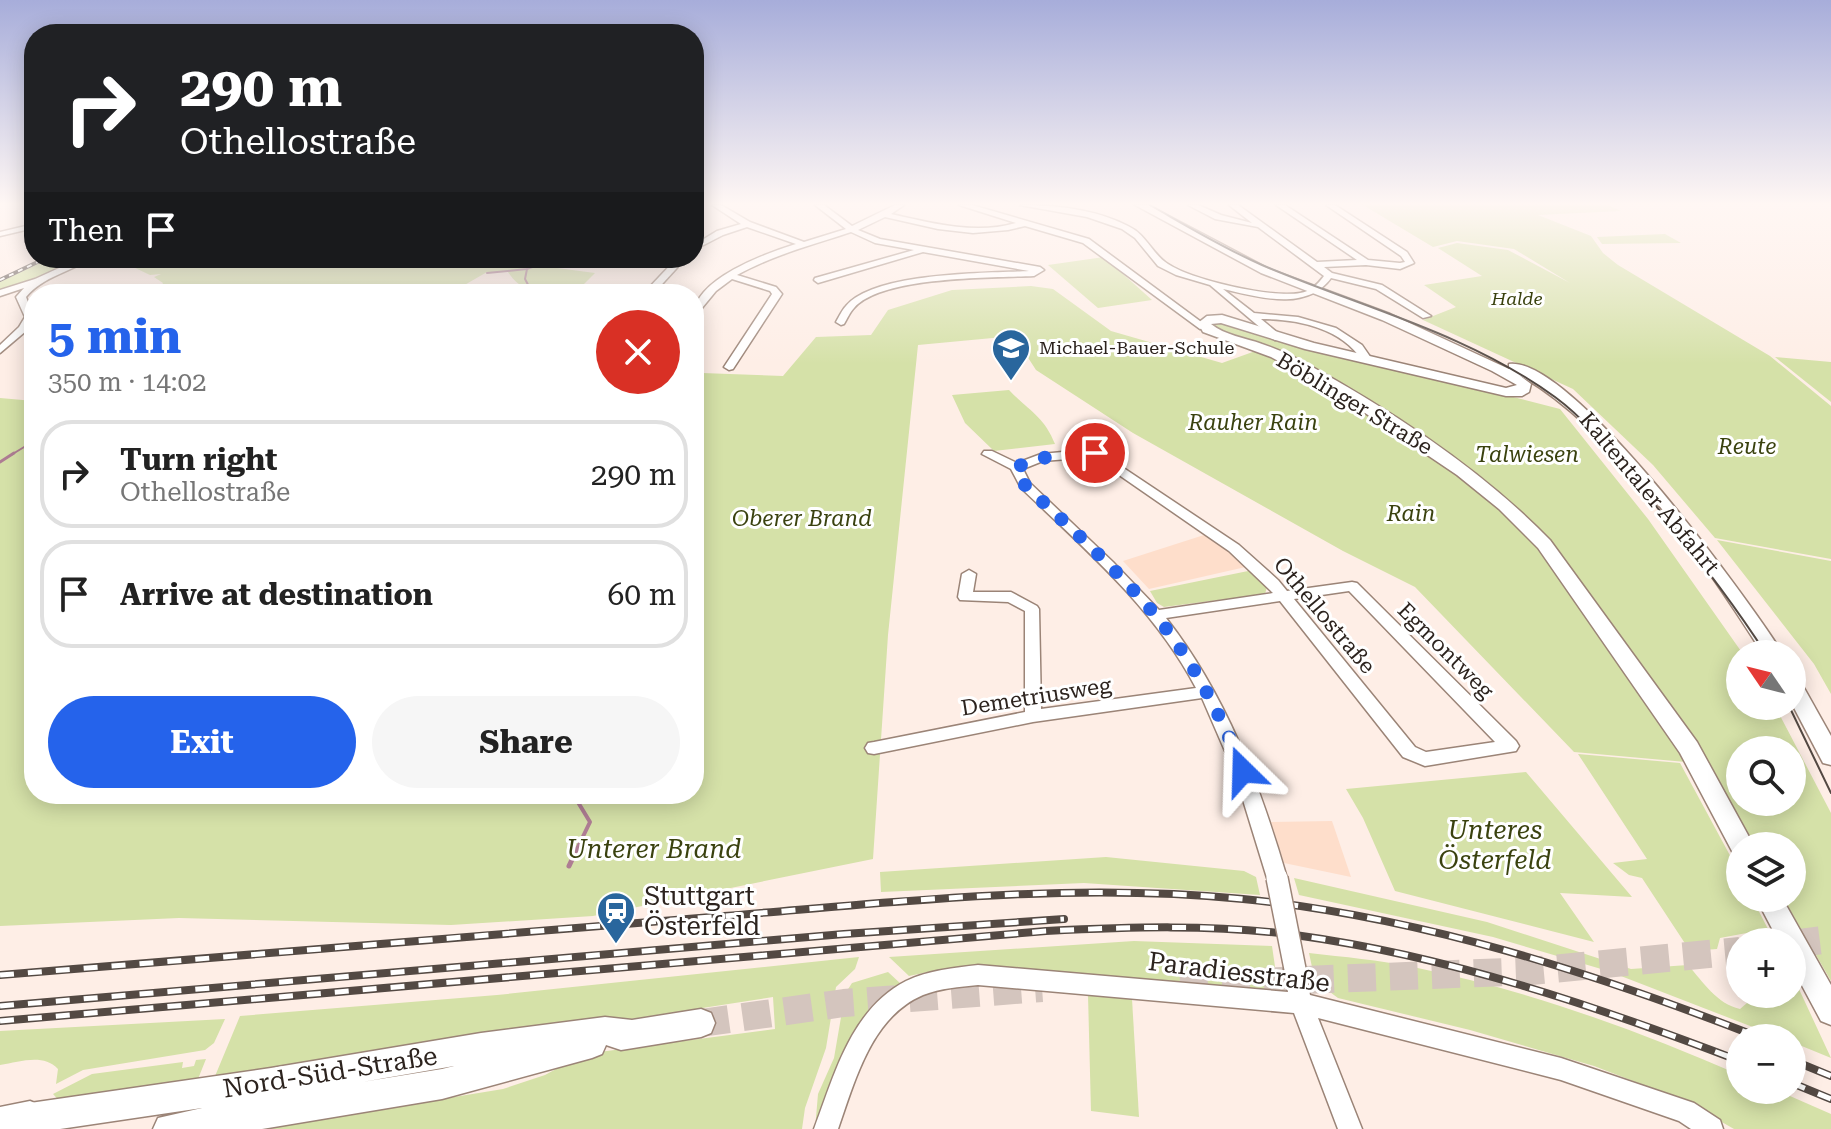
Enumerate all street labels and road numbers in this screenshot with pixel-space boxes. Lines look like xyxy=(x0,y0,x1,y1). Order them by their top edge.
street label: Böblinger Straße xyxy=(1272,347,1437,460)
street label: Kaltentaler Abfahrt xyxy=(1575,407,1725,579)
street label: Othellostraße xyxy=(1269,552,1381,679)
street label: Egmontweg xyxy=(1393,597,1499,704)
street label: Demetriusweg xyxy=(959,672,1114,721)
street label: Paradiesstraße xyxy=(1146,946,1332,998)
street label: Nord-Süd-Straße xyxy=(221,1040,439,1104)

